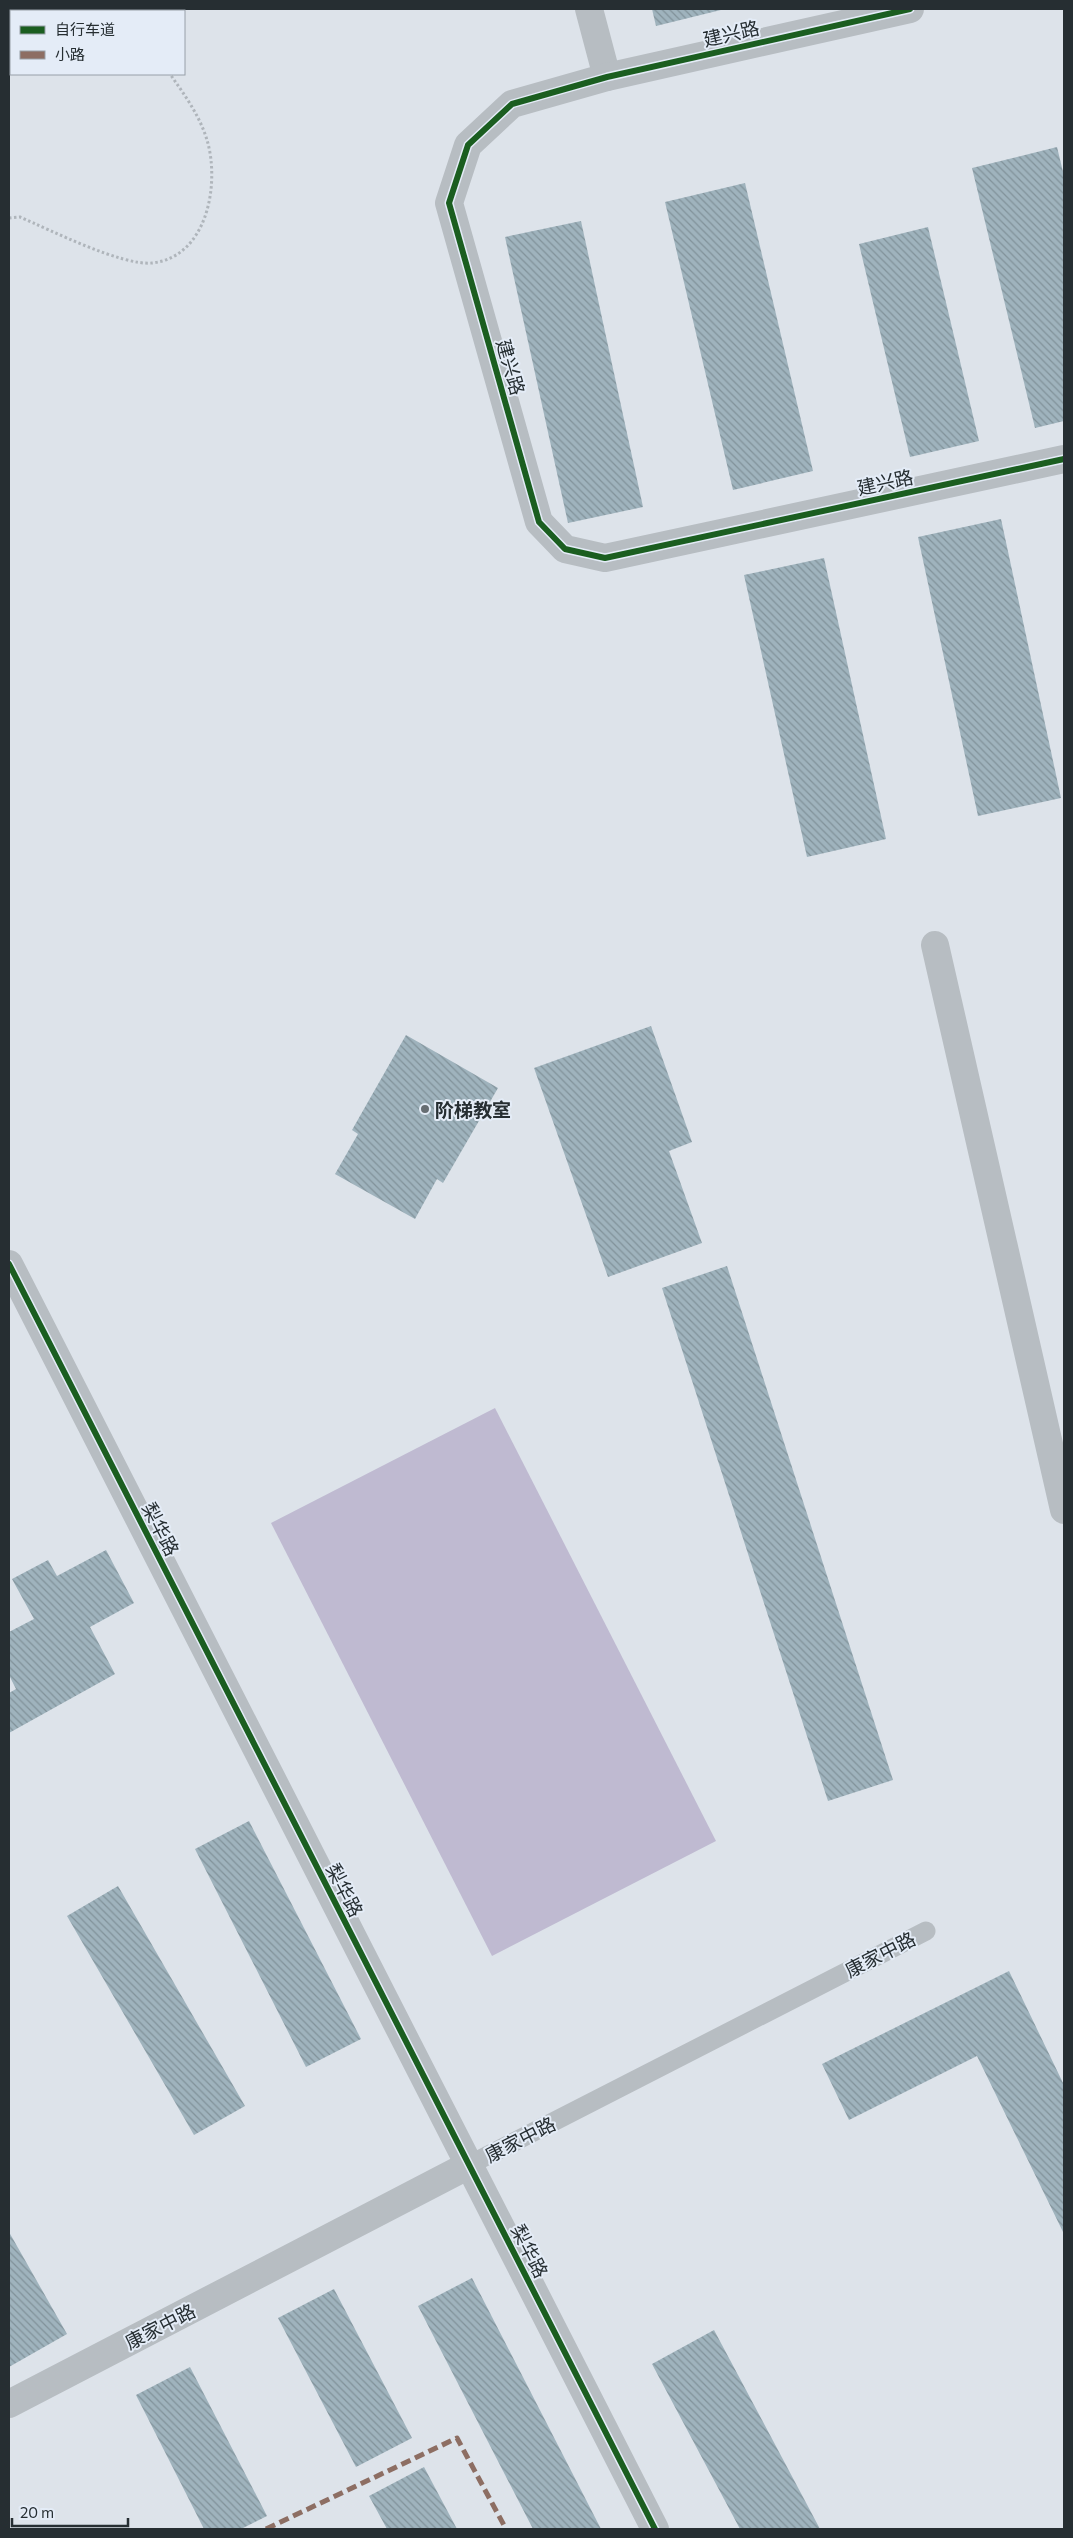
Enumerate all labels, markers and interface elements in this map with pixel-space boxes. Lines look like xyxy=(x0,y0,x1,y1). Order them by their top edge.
legend xyxy=(10,10,185,75)
street label: 建兴路 xyxy=(701,15,761,51)
text: 自行车道 xyxy=(55,20,115,38)
text: 小路 xyxy=(55,45,85,63)
street label: 建兴路 xyxy=(492,336,530,398)
street label: 建兴路 xyxy=(855,465,915,499)
place label: 阶梯教室 xyxy=(435,1098,511,1121)
marker: 阶梯教室 xyxy=(419,1103,431,1115)
street label: 梨华路 xyxy=(138,1498,184,1560)
street label: 梨华路 xyxy=(322,1859,368,1921)
street label: 康家中路 xyxy=(841,1926,919,1982)
street label: 康家中路 xyxy=(481,2111,559,2167)
street label: 梨华路 xyxy=(507,2220,553,2282)
street label: 康家中路 xyxy=(121,2298,199,2354)
scale bar xyxy=(12,2496,129,2528)
text: 20 m xyxy=(20,2503,54,2521)

